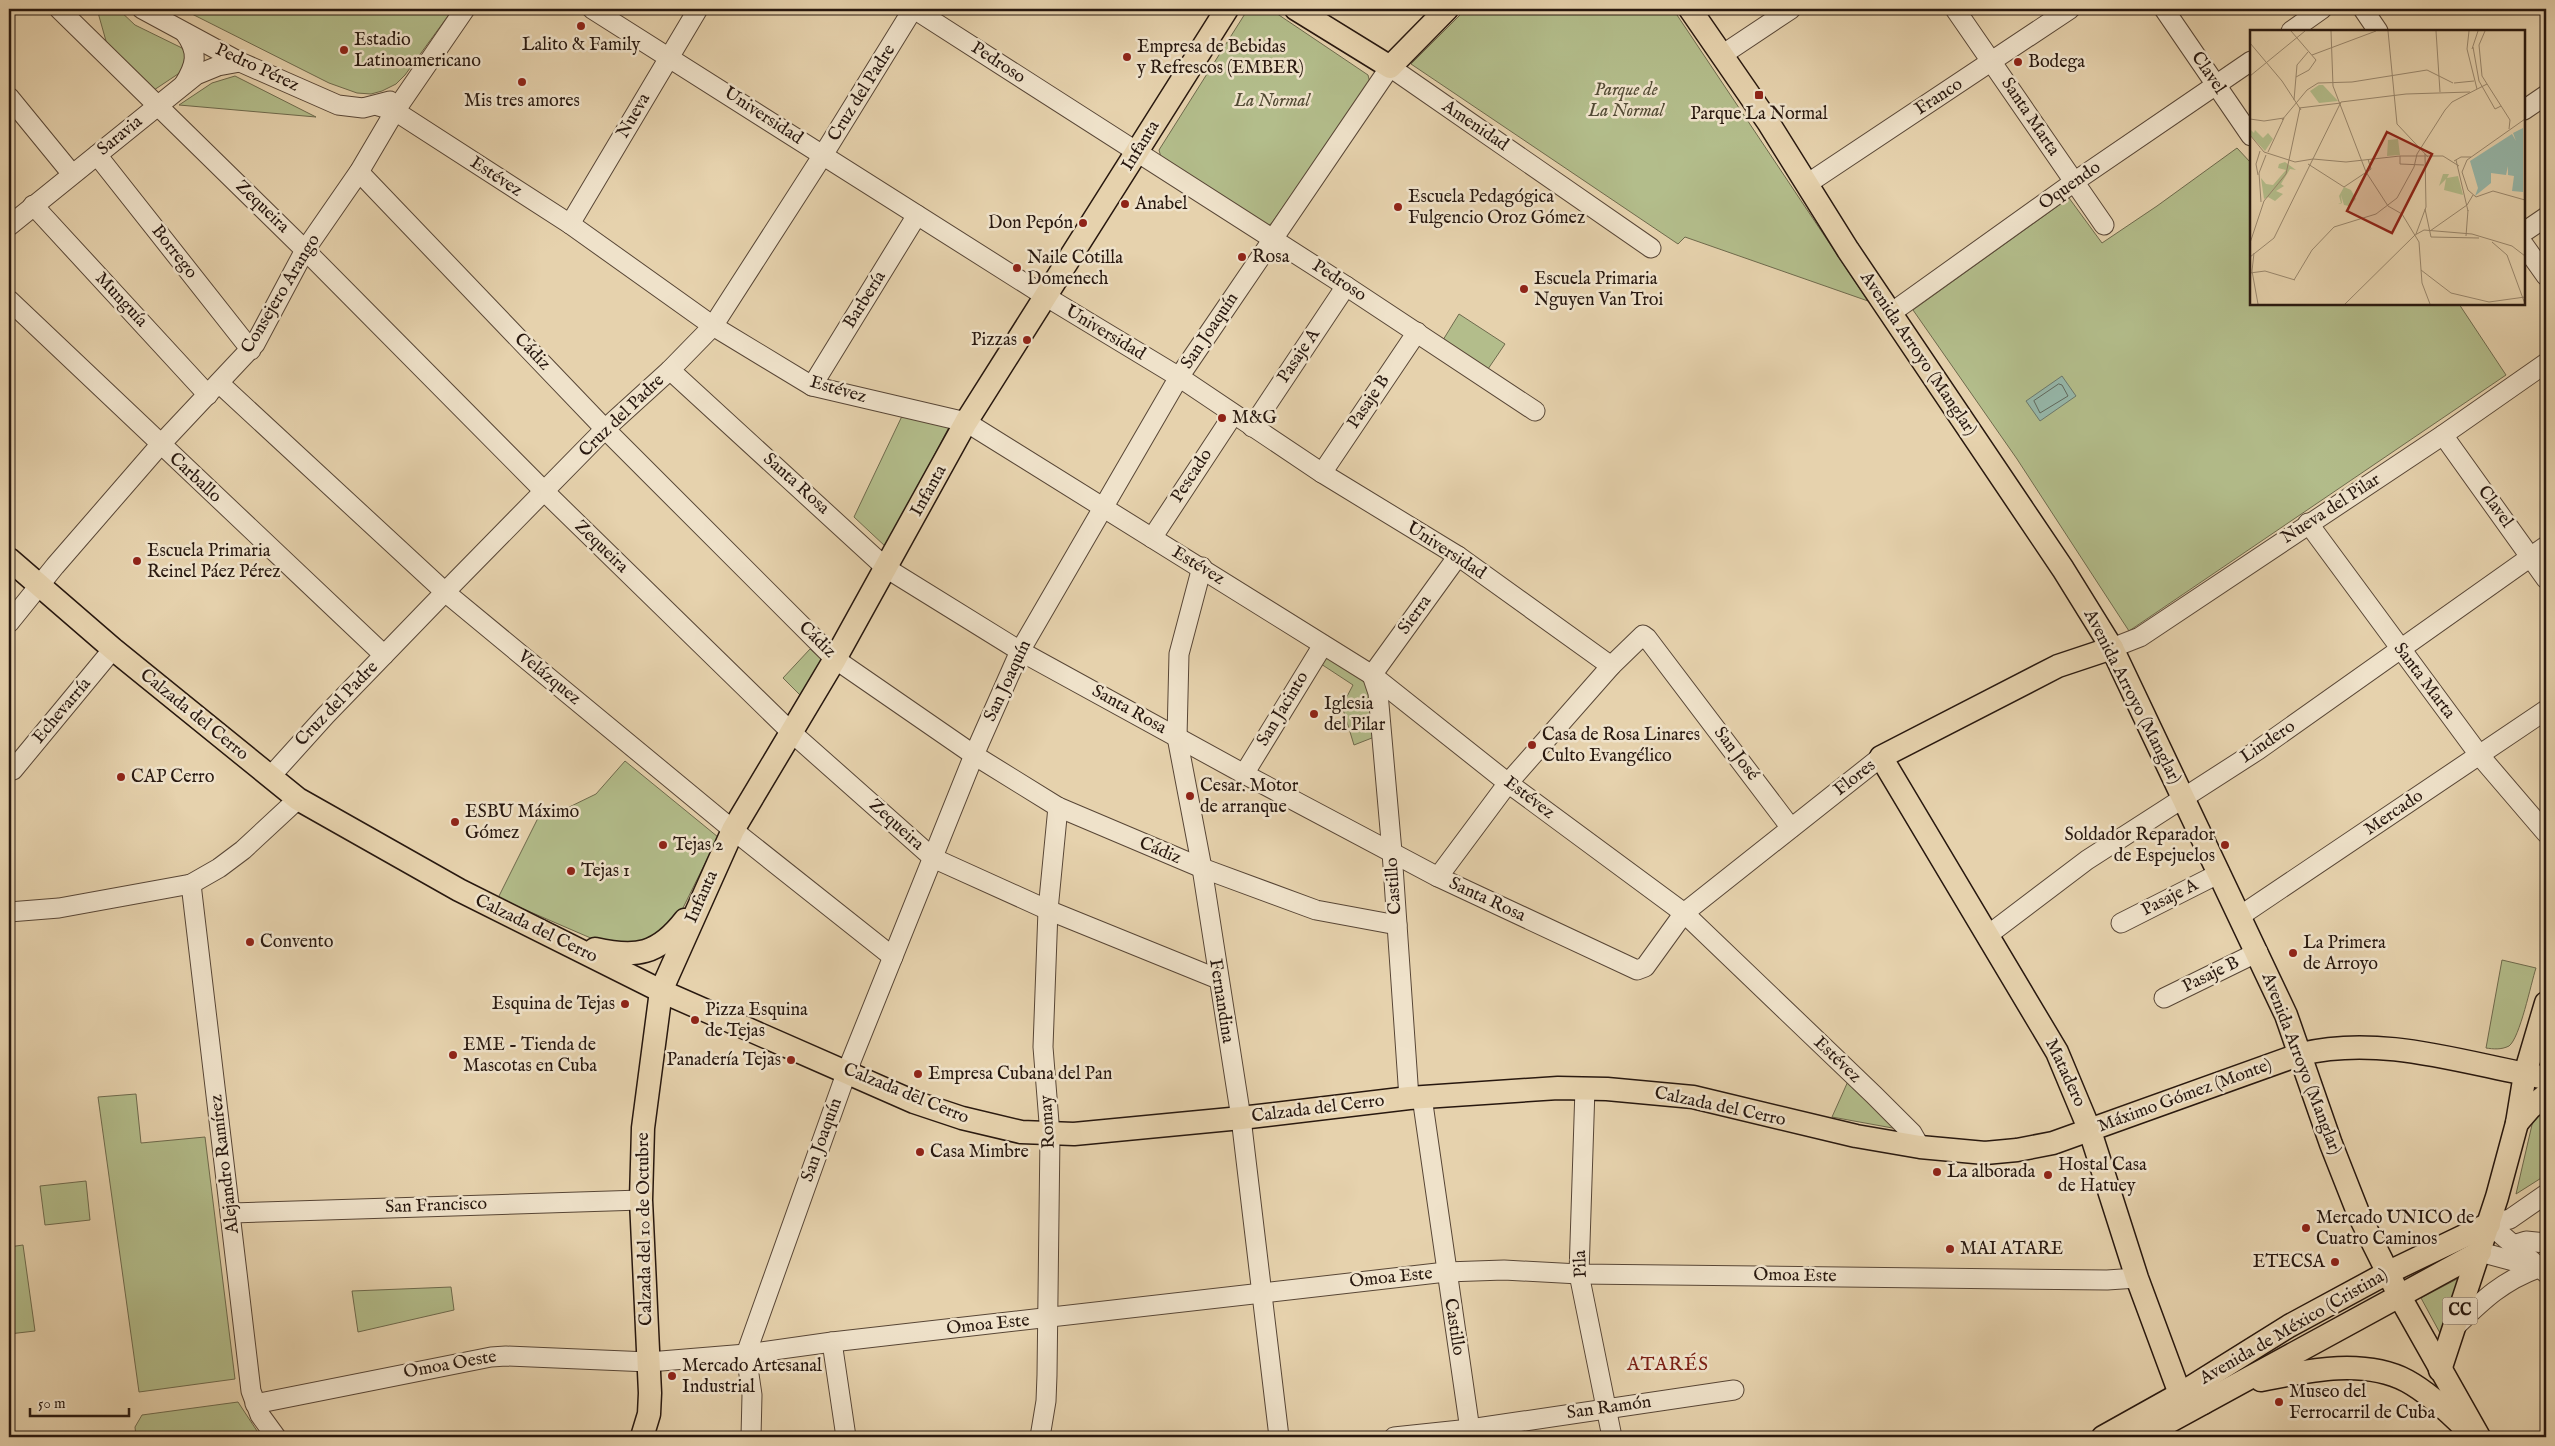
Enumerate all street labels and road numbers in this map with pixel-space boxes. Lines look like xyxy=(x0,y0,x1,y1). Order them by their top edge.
street label: Pedroso xyxy=(966,37,1030,89)
street label: Pedro Pérez xyxy=(211,39,303,97)
street label: Cruz del Padre xyxy=(823,40,901,146)
street label: Clavel xyxy=(2185,47,2231,99)
street label: Franco xyxy=(1911,73,1968,121)
street label: Santa Marta xyxy=(1995,73,2065,161)
street label: Universidad xyxy=(719,82,807,150)
street label: Nueva xyxy=(612,89,656,143)
street label: Amenidad xyxy=(1436,95,1513,157)
street label: Saravia xyxy=(93,111,148,161)
street label: Infanta xyxy=(1117,116,1165,175)
street label: Estévez xyxy=(466,152,526,202)
street label: Oquendo xyxy=(2035,156,2106,216)
street label: Zequeira xyxy=(230,176,294,239)
street label: Borrego xyxy=(146,220,202,284)
street label: Consejero Arango xyxy=(236,230,326,358)
street label: Pedroso xyxy=(1307,255,1371,307)
street label: Barbería xyxy=(838,267,892,333)
street label: Avenida Arroyo (Manglar) xyxy=(1854,267,1982,441)
street label: Munguía xyxy=(90,268,153,333)
street label: San Joaquín xyxy=(1176,288,1244,374)
street label: Universidad xyxy=(1061,300,1150,366)
street label: Pasaje A xyxy=(1272,324,1326,388)
street label: Cádiz xyxy=(509,328,555,376)
street label: Cruz del Padre xyxy=(574,369,670,463)
street label: Pasaje B xyxy=(1343,370,1396,434)
street label: Estévez xyxy=(807,371,869,409)
street label: Pescado xyxy=(1166,445,1218,507)
street label: Carballo xyxy=(164,448,227,508)
street label: Santa Rosa xyxy=(758,448,834,520)
street label: Infanta xyxy=(906,461,953,521)
street label: Nueva del Pilar xyxy=(2277,468,2385,550)
street label: Clavel xyxy=(2472,481,2518,533)
street label: Zequeira xyxy=(569,516,633,579)
street label: Universidad xyxy=(1402,517,1490,585)
street label: Estévez xyxy=(1167,541,1229,591)
street label: Sierra xyxy=(1393,591,1437,639)
street label: Avenida Arroyo (Manglar) xyxy=(2077,605,2186,788)
street label: Cádiz xyxy=(793,617,841,663)
street label: San Joaquín xyxy=(979,636,1037,726)
street label: Santa Marta xyxy=(2388,638,2460,724)
street label: Velázquez xyxy=(512,645,585,711)
street label: Cruz del Padre xyxy=(290,656,384,752)
street label: Calzada del Cerro xyxy=(135,664,253,766)
street label: San Jacinto xyxy=(1252,667,1314,751)
street label: Echevarría xyxy=(28,673,97,749)
street label: Santa Rosa xyxy=(1088,680,1171,740)
street label: Lindero xyxy=(2236,715,2300,769)
street label: San José xyxy=(1708,722,1764,786)
street label: Flores xyxy=(1829,754,1881,802)
street label: Estévez xyxy=(1499,771,1559,825)
street label: Mercado xyxy=(2360,785,2428,841)
street label: Zequeira xyxy=(864,794,929,856)
street label: Cádiz xyxy=(1136,832,1184,870)
street label: Castillo xyxy=(1381,856,1407,915)
street label: Infanta xyxy=(680,867,724,927)
street label: Santa Rosa xyxy=(1445,872,1529,928)
street label: Pasaje A xyxy=(2138,874,2203,922)
street label: Calzada del Cerro xyxy=(471,889,601,969)
street label: Pasaje B xyxy=(2179,951,2243,999)
street label: Fernandina xyxy=(1203,957,1239,1045)
street label: Avenida Arroyo (Manglar) xyxy=(2255,969,2346,1158)
street label: Estévez xyxy=(1808,1032,1866,1088)
street label: Matadero xyxy=(2039,1035,2091,1111)
street label: Máximo Gómez (Monte) xyxy=(2095,1054,2275,1138)
street label: Calzada del Cerro xyxy=(840,1058,973,1130)
street label: Calzada del Cerro xyxy=(1652,1082,1788,1132)
street label: Calzada del Cerro xyxy=(1250,1089,1386,1129)
street label: Alejandro Ramírez xyxy=(205,1093,245,1236)
street label: Romay xyxy=(1035,1094,1061,1149)
street label: San Joaquín xyxy=(796,1095,848,1185)
street label: Calzada del 10 de Octubre xyxy=(632,1132,658,1326)
street label: San Francisco xyxy=(385,1193,488,1219)
street label: Pila xyxy=(1569,1249,1593,1278)
street label: Omoa Este xyxy=(1348,1262,1434,1294)
street label: Omoa Este xyxy=(1753,1264,1837,1288)
street label: Avenida de México (Cristina) xyxy=(2195,1264,2392,1391)
street label: Castillo xyxy=(1438,1297,1470,1357)
road number: CC xyxy=(2442,1298,2478,1324)
street label: Omoa Este xyxy=(945,1309,1031,1341)
street label: Omoa Oeste xyxy=(402,1346,498,1384)
street label: San Ramón xyxy=(1565,1391,1653,1425)

